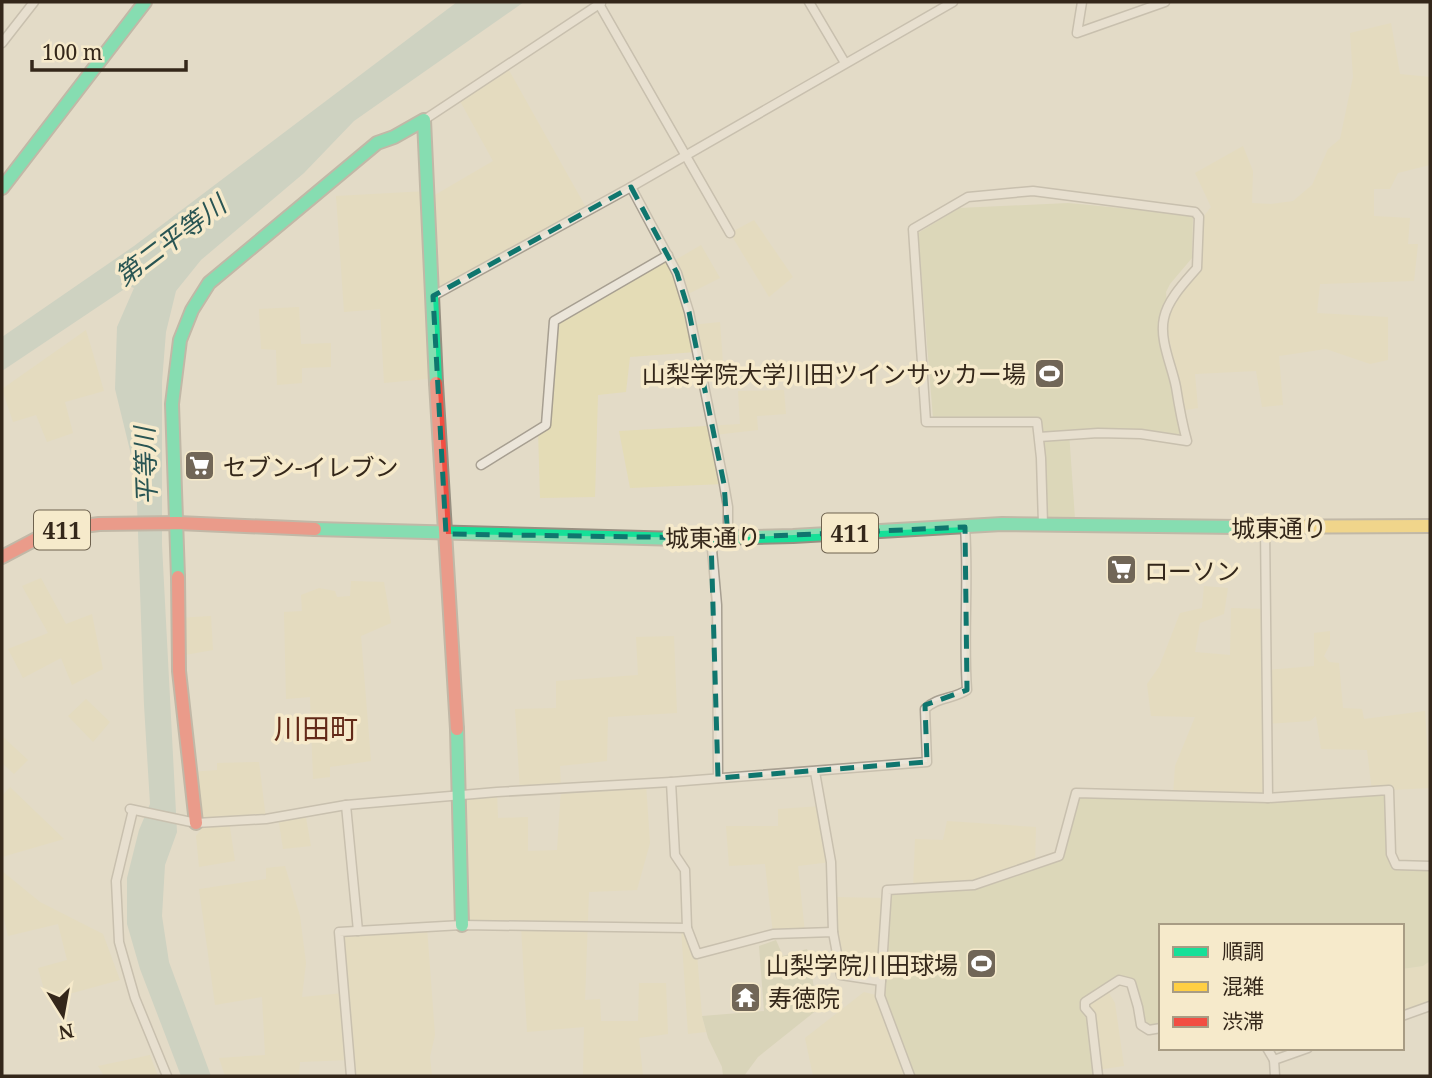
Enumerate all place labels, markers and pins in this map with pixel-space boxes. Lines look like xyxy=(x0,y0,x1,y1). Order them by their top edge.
sports icon: 山梨学院大学川田ツインサッカー場 xyxy=(1032,356,1066,390)
place label: 山梨学院大学川田ツインサッカー場 xyxy=(642,357,1026,390)
supermarket icon: セブン-イレブン xyxy=(183,449,217,483)
place label: セブン-イレブン xyxy=(223,450,398,483)
supermarket icon: ローソン xyxy=(1104,553,1138,587)
place label: ローソン xyxy=(1144,554,1240,587)
sports icon: 山梨学院川田球場 xyxy=(964,947,998,981)
place label: 山梨学院川田球場 xyxy=(766,948,958,981)
temple icon: 寿徳院 xyxy=(728,980,762,1014)
place label: 寿徳院 xyxy=(768,981,840,1014)

